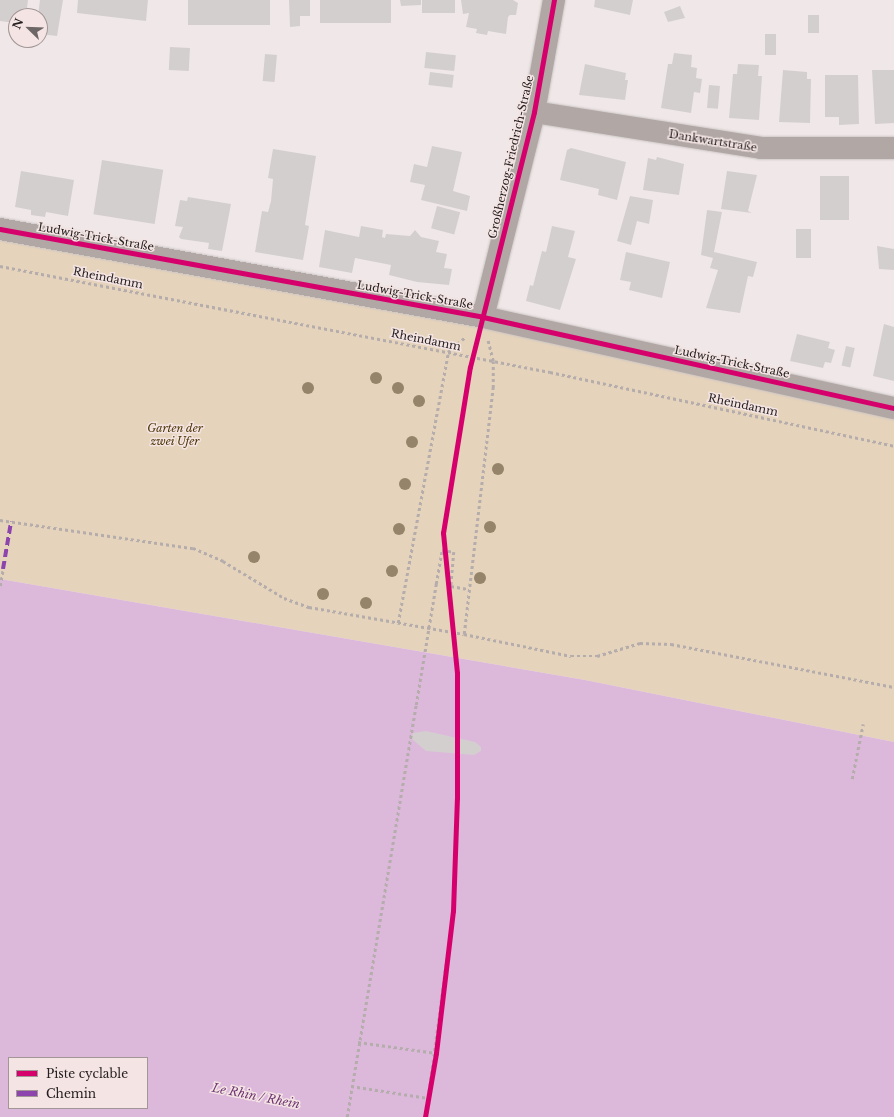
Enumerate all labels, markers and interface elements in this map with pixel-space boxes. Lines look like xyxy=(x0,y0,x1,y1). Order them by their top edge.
north arrow xyxy=(8,8,48,48)
text: N xyxy=(9,16,26,31)
street label: Großherzog-Friedrich-Straße xyxy=(486,74,536,240)
street label: Dankwartstraße xyxy=(668,128,758,154)
street label: Ludwig-Trick-Straße xyxy=(37,220,155,254)
street label: Rheindamm xyxy=(72,265,144,291)
street label: Ludwig-Trick-Straße xyxy=(356,278,474,312)
street label: Rheindamm xyxy=(390,327,462,353)
street label: Ludwig-Trick-Straße xyxy=(673,343,791,381)
street label: Rheindamm xyxy=(707,391,779,419)
park label: Garten der zwei Ufer xyxy=(147,422,203,448)
legend xyxy=(8,1057,148,1109)
text: Piste cyclable xyxy=(46,1066,128,1081)
water label: Le Rhin / Rhein xyxy=(211,1080,301,1112)
text: Chemin xyxy=(46,1086,96,1101)

